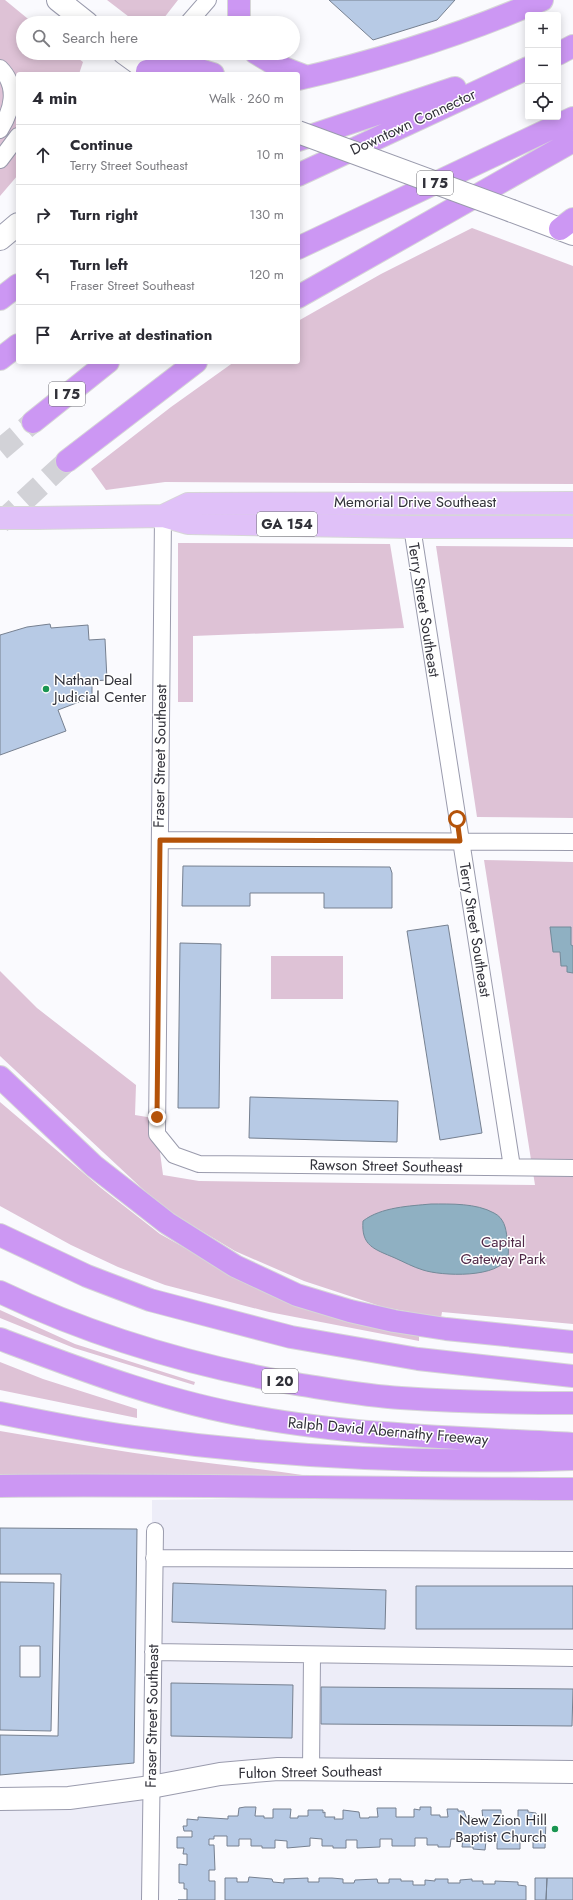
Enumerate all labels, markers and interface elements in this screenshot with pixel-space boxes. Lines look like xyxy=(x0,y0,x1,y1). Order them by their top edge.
map controls xyxy=(525,12,561,120)
button: + xyxy=(525,12,561,48)
search box xyxy=(16,16,300,60)
icon: search xyxy=(30,27,52,49)
text: Search here xyxy=(62,27,138,49)
button: − xyxy=(525,48,561,84)
street label: Downtown Connector xyxy=(347,83,480,161)
button: locate xyxy=(525,84,561,120)
text: 4 min xyxy=(32,86,77,110)
text: Walk · 260 m xyxy=(209,89,284,108)
text: Continue xyxy=(70,134,133,156)
icon: ahead xyxy=(32,144,54,166)
text: 10 m xyxy=(256,145,284,164)
text: Terry Street Southeast xyxy=(70,156,188,175)
road number: I 75 xyxy=(417,171,453,195)
icon: right xyxy=(32,204,54,226)
text: Turn right xyxy=(70,204,138,226)
text: 130 m xyxy=(249,205,284,224)
text: Turn left xyxy=(70,254,128,276)
icon: left xyxy=(32,264,54,286)
text: 120 m xyxy=(249,265,284,284)
text: Fraser Street Southeast xyxy=(70,276,194,295)
icon: arrive xyxy=(32,324,54,346)
text: Arrive at destination xyxy=(70,324,212,346)
road number: I 75 xyxy=(49,382,85,406)
street label: Memorial Drive Southeast xyxy=(334,491,496,513)
road number: GA 154 xyxy=(257,512,317,536)
street label: Terry Street Southeast xyxy=(403,541,446,679)
place label: Nathan Deal Judicial Center xyxy=(52,669,147,708)
marker: Nathan Deal Judicial Center xyxy=(41,684,51,694)
street label: Fraser Street Southeast xyxy=(148,684,172,828)
route start xyxy=(448,810,466,828)
street label: Terry Street Southeast xyxy=(454,861,497,999)
route end xyxy=(148,1108,166,1126)
street label: Rawson Street Southeast xyxy=(309,1154,463,1178)
park label: Capital Gateway Park xyxy=(460,1231,546,1270)
road number: I 20 xyxy=(262,1369,298,1393)
street label: Ralph David Abernathy Freeway xyxy=(287,1411,490,1451)
street label: Fraser Street Southeast xyxy=(140,1644,164,1788)
street label: Fulton Street Southeast xyxy=(238,1760,382,1784)
place label: New Zion Hill Baptist Church xyxy=(455,1809,547,1848)
marker: New Zion Hill Baptist Church xyxy=(550,1824,560,1834)

